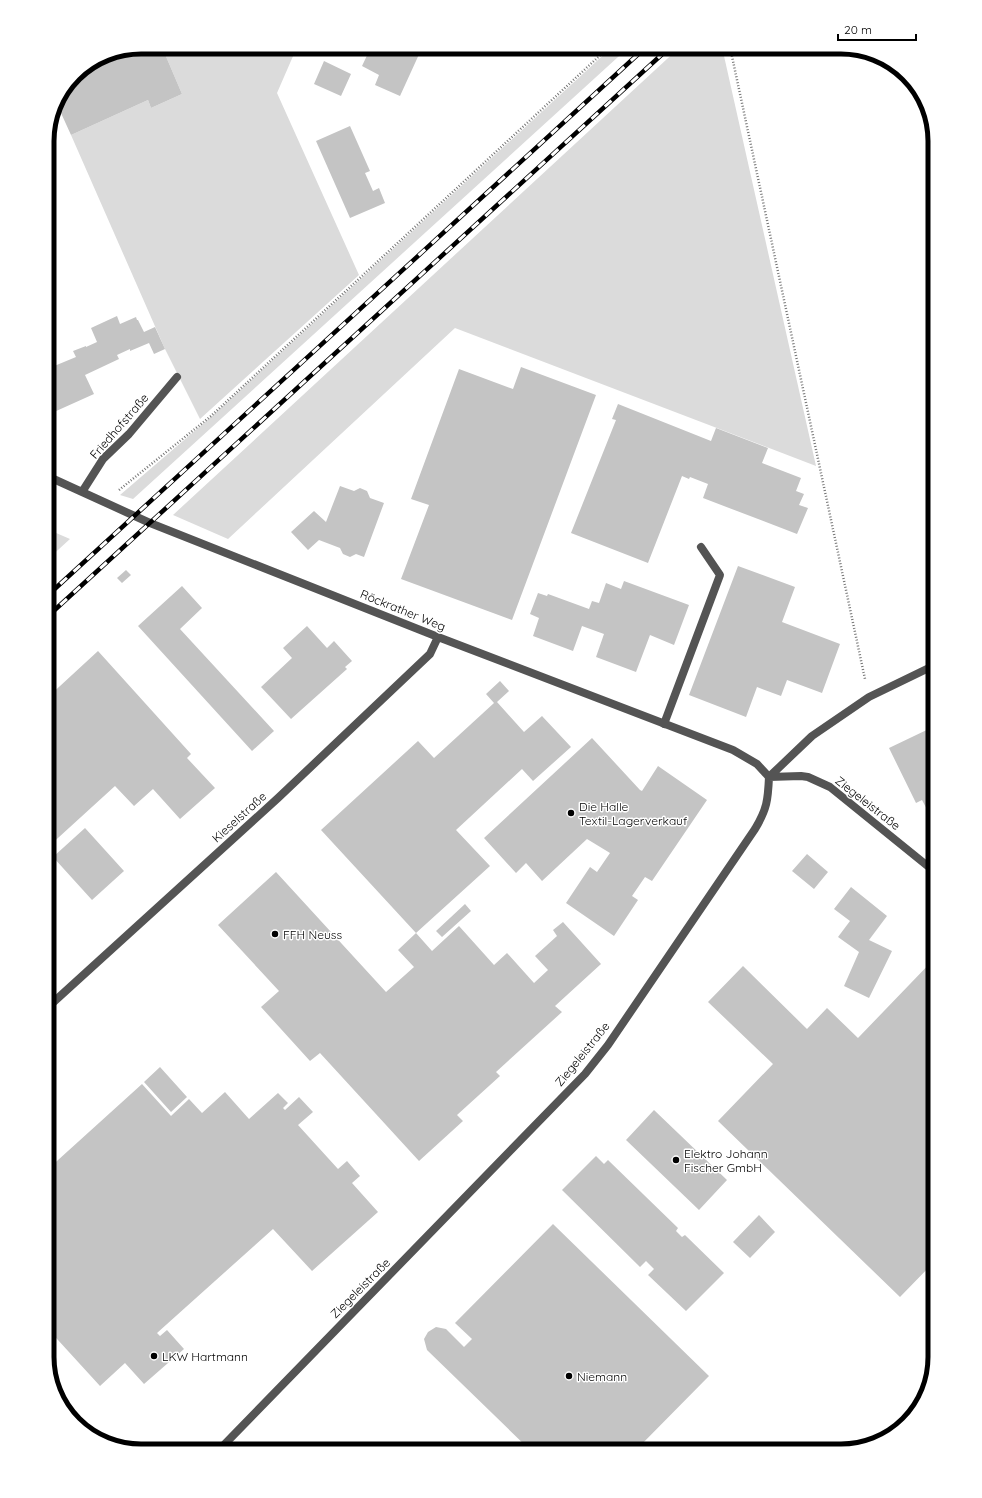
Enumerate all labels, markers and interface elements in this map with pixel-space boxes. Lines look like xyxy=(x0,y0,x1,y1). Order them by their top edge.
scale bar xyxy=(838,16,916,42)
text: 20 m xyxy=(844,22,872,37)
street label: Friedhofstraße xyxy=(87,390,152,462)
street label: Röckrather Weg xyxy=(358,586,448,634)
street label: Ziegeleistraße xyxy=(832,773,904,833)
street label: Kieselstraße xyxy=(209,788,269,845)
place label: Die Halle Textil-Lagerverkauf xyxy=(579,799,688,828)
marker: Die Halle Textil-Lagerverkauf xyxy=(566,808,576,818)
place label: FFH Neuss xyxy=(283,927,342,942)
marker: FFH Neuss xyxy=(270,929,280,939)
street label: Ziegeleistraße xyxy=(551,1019,613,1089)
place label: Elektro Johann Fischer GmbH xyxy=(684,1146,768,1175)
marker: Elektro Johann Fischer GmbH xyxy=(671,1155,681,1165)
street label: Ziegeleistraße xyxy=(327,1255,393,1321)
place label: LKW Hartmann xyxy=(162,1349,248,1364)
marker: LKW Hartmann xyxy=(149,1351,159,1361)
place label: Niemann xyxy=(577,1369,627,1384)
marker: Niemann xyxy=(564,1371,574,1381)

